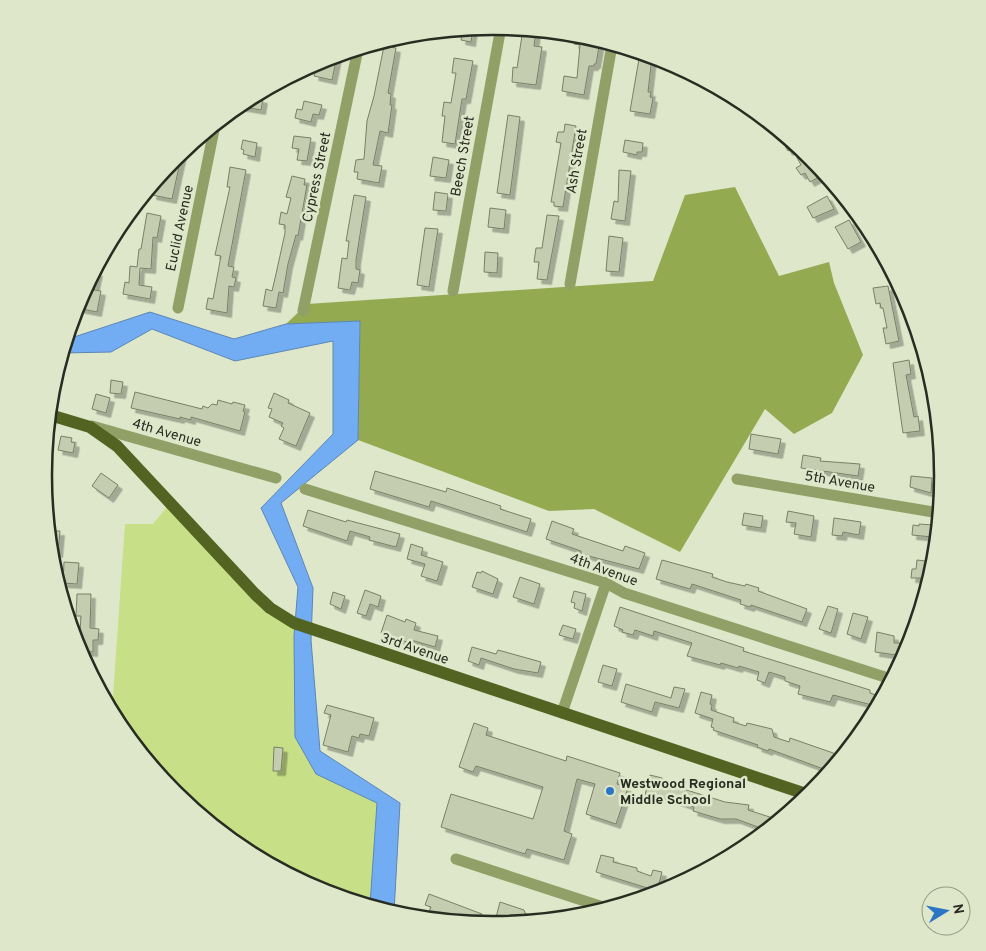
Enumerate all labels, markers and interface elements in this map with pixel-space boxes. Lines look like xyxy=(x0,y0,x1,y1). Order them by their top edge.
street label: Beech Street xyxy=(448,115,479,198)
street label: Ash Street xyxy=(563,127,592,195)
street label: Cypress Street xyxy=(300,131,335,224)
street label: Euclid Avenue xyxy=(163,184,198,273)
street label: 4th Avenue xyxy=(130,415,203,451)
street label: 5th Avenue xyxy=(803,468,876,497)
street label: 4th Avenue xyxy=(567,550,640,591)
street label: 3rd Avenue xyxy=(378,630,451,669)
place label: Westwood Regional Middle School xyxy=(620,776,746,809)
marker: Westwood Regional Middle School xyxy=(604,785,616,797)
north arrow xyxy=(921,886,971,936)
text: N xyxy=(948,903,967,915)

